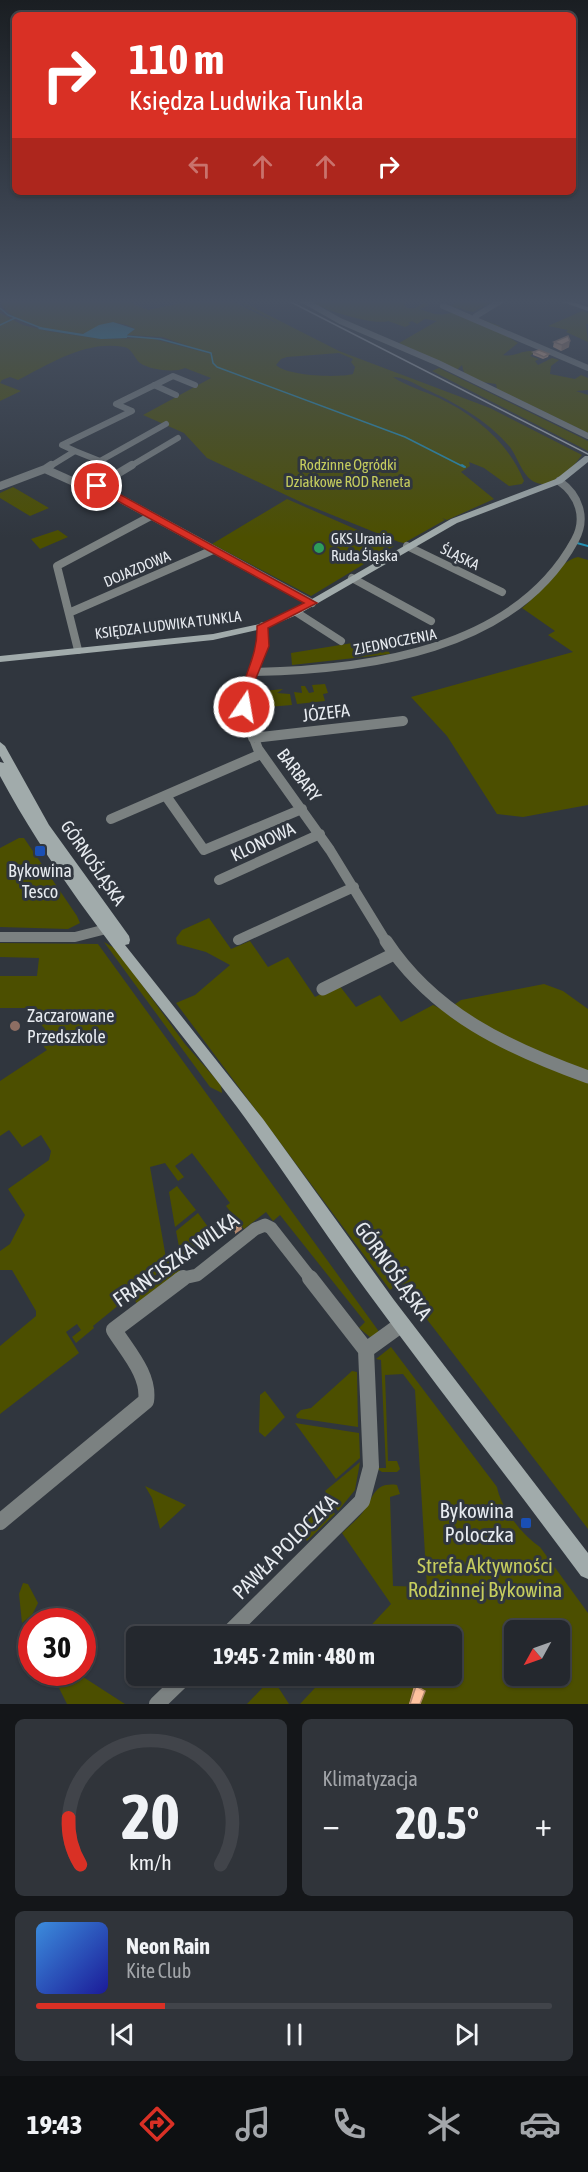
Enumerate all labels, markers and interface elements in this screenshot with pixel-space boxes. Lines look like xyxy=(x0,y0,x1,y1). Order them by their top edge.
text: 110 m xyxy=(129,35,224,83)
icon: right xyxy=(30,36,108,114)
text: Księdza Ludwika Tunkla xyxy=(129,85,364,116)
icon: left xyxy=(183,150,216,183)
icon: ahead xyxy=(246,150,279,183)
icon: ahead xyxy=(309,150,342,183)
icon: right xyxy=(372,150,405,183)
park label: Rodzinne Ogródki Działkowe ROD Reneta xyxy=(285,456,411,490)
pin xyxy=(71,460,122,511)
icon: arrive xyxy=(80,469,113,502)
place label: GKS Urania Ruda Śląska xyxy=(331,530,398,564)
street label: ŚLĄSKA xyxy=(438,540,483,573)
marker: GKS Urania Ruda Śląska xyxy=(312,541,326,555)
street label: DOJAZDOWA xyxy=(101,547,173,590)
street label: KSIĘDZA LUDWIKA TUNKLA xyxy=(94,607,243,642)
street label: ZJEDNOCZENIA xyxy=(352,625,438,658)
position arrow xyxy=(212,675,276,739)
street label: JÓZEFA xyxy=(301,699,351,726)
street label: BARBARY xyxy=(273,744,326,805)
street label: GÓRNOŚLĄSKA xyxy=(56,816,130,909)
street label: KLONOWA xyxy=(227,818,298,866)
marker: Bykowina Tesco xyxy=(33,844,47,858)
place label: Bykowina Tesco xyxy=(8,860,72,902)
place label: Zaczarowane Przedszkole xyxy=(27,1005,114,1047)
marker: Zaczarowane Przedszkole xyxy=(8,1019,22,1033)
street label: FRANCISZKA WILKA xyxy=(108,1207,243,1311)
street label: GÓRNOŚLĄSKA xyxy=(350,1217,438,1325)
street label: PAWŁA POLOCZKA xyxy=(227,1489,342,1604)
place label: Bykowina Poloczka xyxy=(440,1498,514,1546)
marker: Bykowina Poloczka xyxy=(519,1516,533,1530)
park label: Strefa Aktywności Rodzinnej Bykowina xyxy=(408,1553,562,1601)
speed limit sign: 30 xyxy=(18,1608,96,1686)
north arrow xyxy=(504,1620,570,1686)
map controls xyxy=(504,1620,570,1686)
text: 19:45 · 2 min · 480 m xyxy=(213,1643,375,1669)
text: Klimatyzacja xyxy=(323,1767,418,1790)
text: 20 xyxy=(121,1781,180,1852)
text: 20.5° xyxy=(395,1797,479,1849)
text: − xyxy=(323,1805,340,1843)
text: + xyxy=(535,1805,552,1843)
text: km/h xyxy=(129,1850,172,1875)
text: Neon Rain xyxy=(126,1933,210,1959)
text: Kite Club xyxy=(126,1959,191,1982)
icon: previous xyxy=(106,2018,139,2051)
icon: pause xyxy=(278,2018,311,2051)
icon: next xyxy=(450,2018,483,2051)
icon: directions xyxy=(136,2103,178,2145)
icon: music xyxy=(232,2103,274,2145)
icon: phone xyxy=(328,2103,370,2145)
icon: climate xyxy=(423,2103,465,2145)
icon: car xyxy=(519,2103,561,2145)
text: 19:43 xyxy=(27,2109,82,2140)

